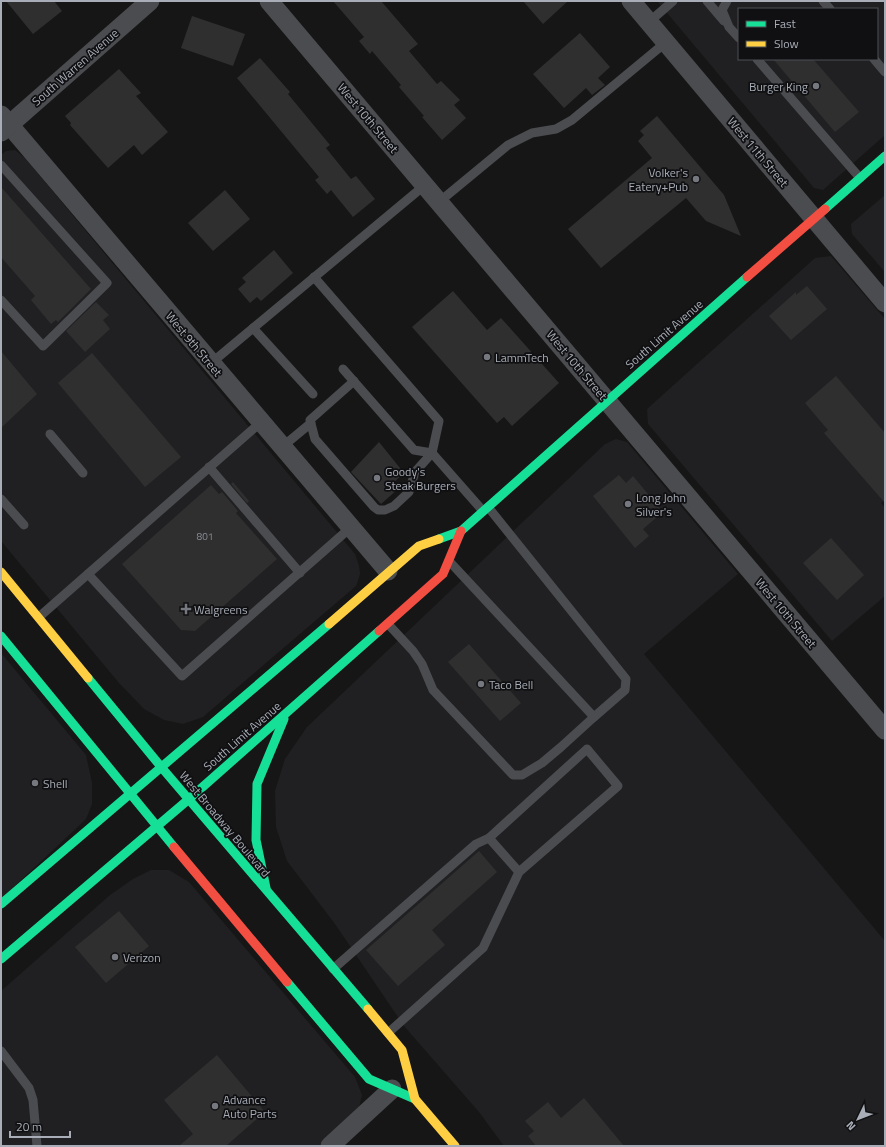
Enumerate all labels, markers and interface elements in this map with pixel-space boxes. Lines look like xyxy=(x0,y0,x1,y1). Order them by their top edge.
legend xyxy=(738,8,878,60)
text: Fast xyxy=(774,14,797,33)
street label: South Warren Avenue xyxy=(27,24,123,110)
text: Slow xyxy=(774,34,799,53)
place label: Burger King xyxy=(749,77,808,96)
street label: West 10th Street xyxy=(333,79,404,158)
marker: Burger King xyxy=(811,81,821,91)
street label: West 11th Street xyxy=(723,113,794,192)
place label: Volker's Eatery+Pub xyxy=(629,163,688,196)
marker: Volker's Eatery+Pub xyxy=(691,174,701,184)
street label: South Limit Avenue xyxy=(621,295,707,373)
street label: West 9th Street xyxy=(161,307,227,381)
street label: West 10th Street xyxy=(542,326,613,405)
place label: LammTech xyxy=(495,348,549,367)
marker: LammTech xyxy=(482,352,492,362)
place label: Goody's Steak Burgers xyxy=(385,462,456,495)
marker: Goody's Steak Burgers xyxy=(372,473,382,483)
place label: Long John Silver's xyxy=(636,488,686,521)
marker: Long John Silver's xyxy=(623,499,633,509)
house number: 801 xyxy=(197,529,213,544)
street label: West 10th Street xyxy=(751,574,822,653)
place label: Walgreens xyxy=(194,600,248,619)
marker: Walgreens xyxy=(181,604,191,614)
place label: Taco Bell xyxy=(489,675,533,694)
marker: Taco Bell xyxy=(476,679,486,689)
street label: South Limit Avenue xyxy=(199,697,285,775)
street label: West Broadway Boulevard xyxy=(175,767,275,881)
place label: Shell xyxy=(43,774,68,793)
marker: Shell xyxy=(30,778,40,788)
place label: Verizon xyxy=(123,948,161,967)
marker: Verizon xyxy=(110,952,120,962)
place label: Advance Auto Parts xyxy=(223,1090,277,1123)
north arrow xyxy=(838,1099,878,1139)
marker: Advance Auto Parts xyxy=(210,1101,220,1111)
scale bar xyxy=(10,1113,70,1139)
text: 20 m xyxy=(16,1117,42,1136)
text: N xyxy=(842,1118,859,1134)

